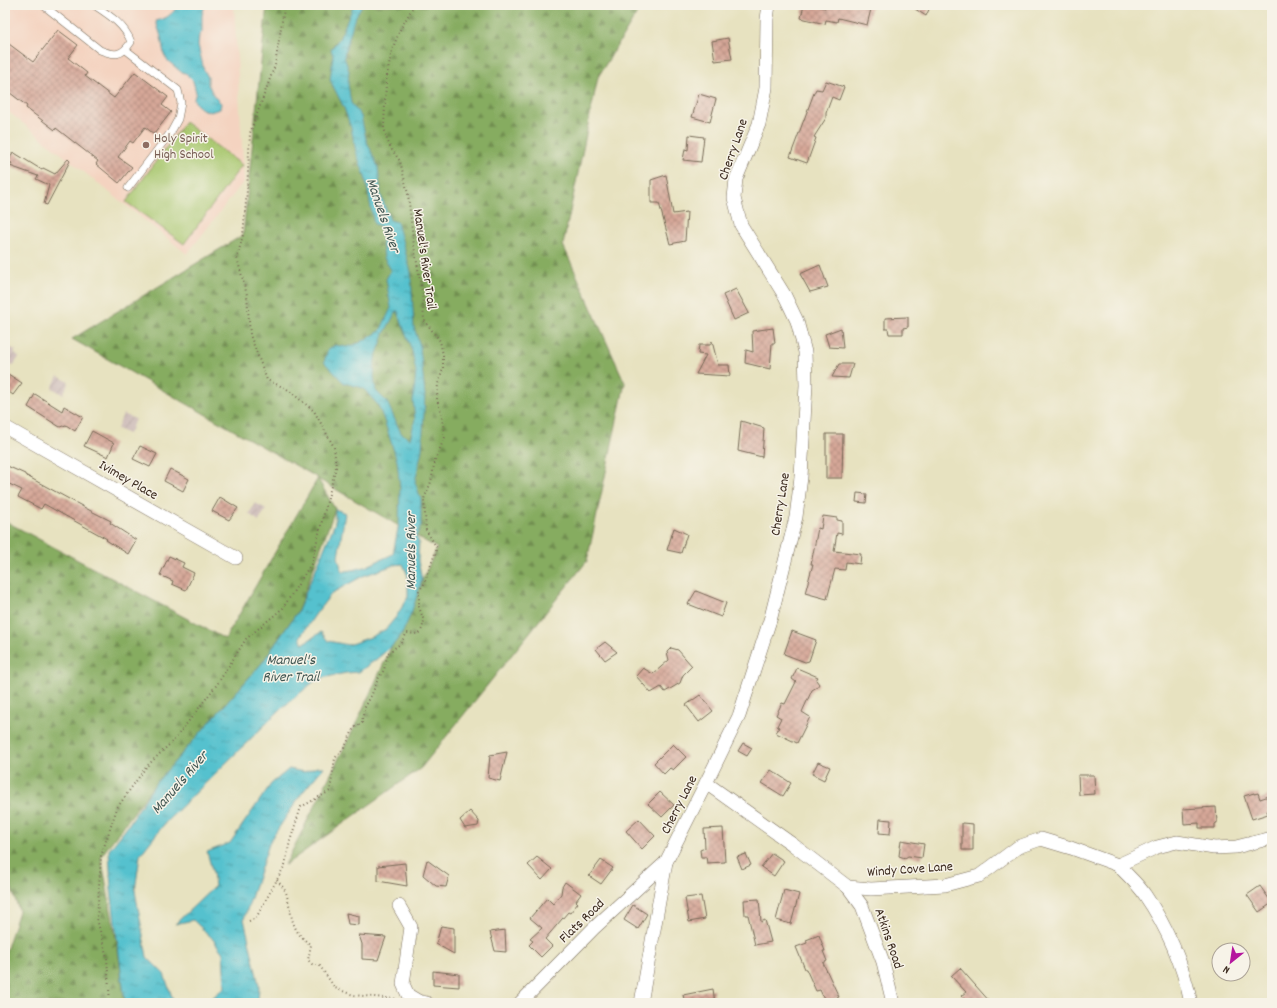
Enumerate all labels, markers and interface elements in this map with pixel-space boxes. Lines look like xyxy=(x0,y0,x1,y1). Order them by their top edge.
street label: Cherry Lane xyxy=(714,116,754,183)
place label: Holy Spirit High School xyxy=(154,129,214,165)
marker: Holy Spirit High School xyxy=(141,140,151,150)
water label: Manuels River xyxy=(359,175,406,257)
street label: Manuel's River Trail xyxy=(407,208,441,312)
street label: Ivimey Place xyxy=(95,456,161,506)
street label: Cherry Lane xyxy=(766,471,796,537)
water label: Manuels River xyxy=(401,511,423,590)
water label: Manuel's River Trail xyxy=(263,650,321,689)
water label: Manuels River xyxy=(147,746,215,820)
street label: Cherry Lane xyxy=(656,772,703,838)
street label: Windy Cove Lane xyxy=(867,857,954,883)
street label: Flats Road xyxy=(555,895,610,948)
street label: Atkins Road xyxy=(868,906,908,972)
north arrow xyxy=(1211,942,1251,982)
text: N xyxy=(1220,960,1233,977)

